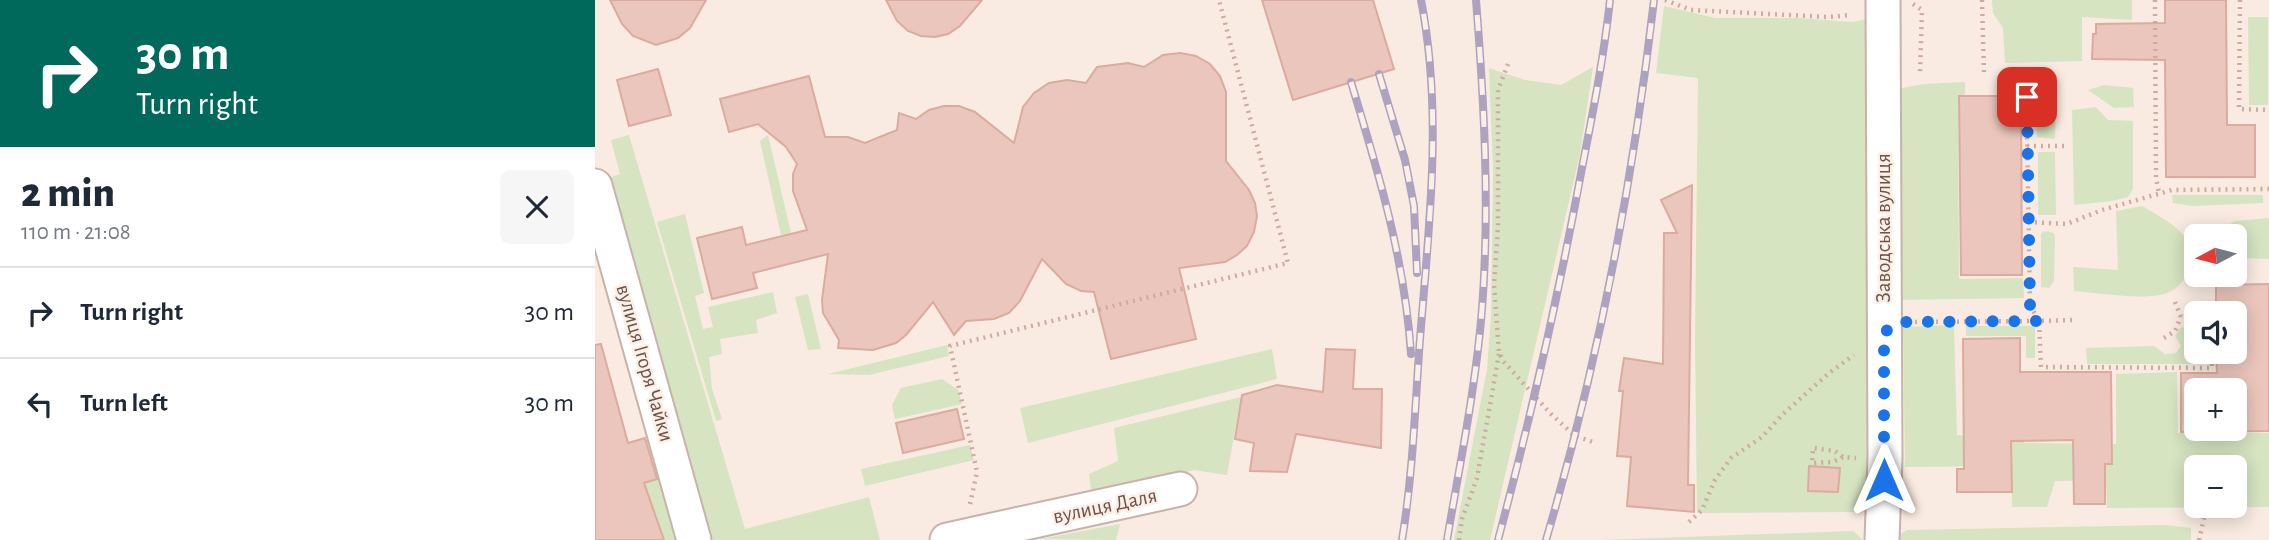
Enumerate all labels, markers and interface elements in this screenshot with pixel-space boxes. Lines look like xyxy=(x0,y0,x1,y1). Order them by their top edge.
icon: right xyxy=(21,28,112,119)
text: 30 m xyxy=(136,30,230,79)
pin xyxy=(1997,67,2057,127)
icon: arrive xyxy=(2008,78,2046,116)
text: Turn right xyxy=(136,88,258,120)
street label: Заводська вулиця xyxy=(1873,153,1894,303)
button: close xyxy=(500,170,574,244)
text: 2 min xyxy=(21,172,115,214)
text: 110 m · 21:08 xyxy=(21,221,131,244)
north arrow xyxy=(2184,224,2247,287)
map controls xyxy=(2184,224,2247,518)
street label: вулиця Ігоря Чайки xyxy=(613,282,677,444)
icon: right xyxy=(21,294,59,332)
text: Turn right xyxy=(80,299,183,325)
text: 30 m xyxy=(524,299,574,325)
button: sound xyxy=(2184,301,2247,364)
button: + xyxy=(2184,378,2247,441)
icon: left xyxy=(21,385,59,423)
text: Turn left xyxy=(80,390,168,416)
text: 30 m xyxy=(524,390,574,416)
position arrow xyxy=(1847,443,1921,517)
button: − xyxy=(2184,455,2247,518)
street label: вулиця Даля xyxy=(1051,485,1159,527)

